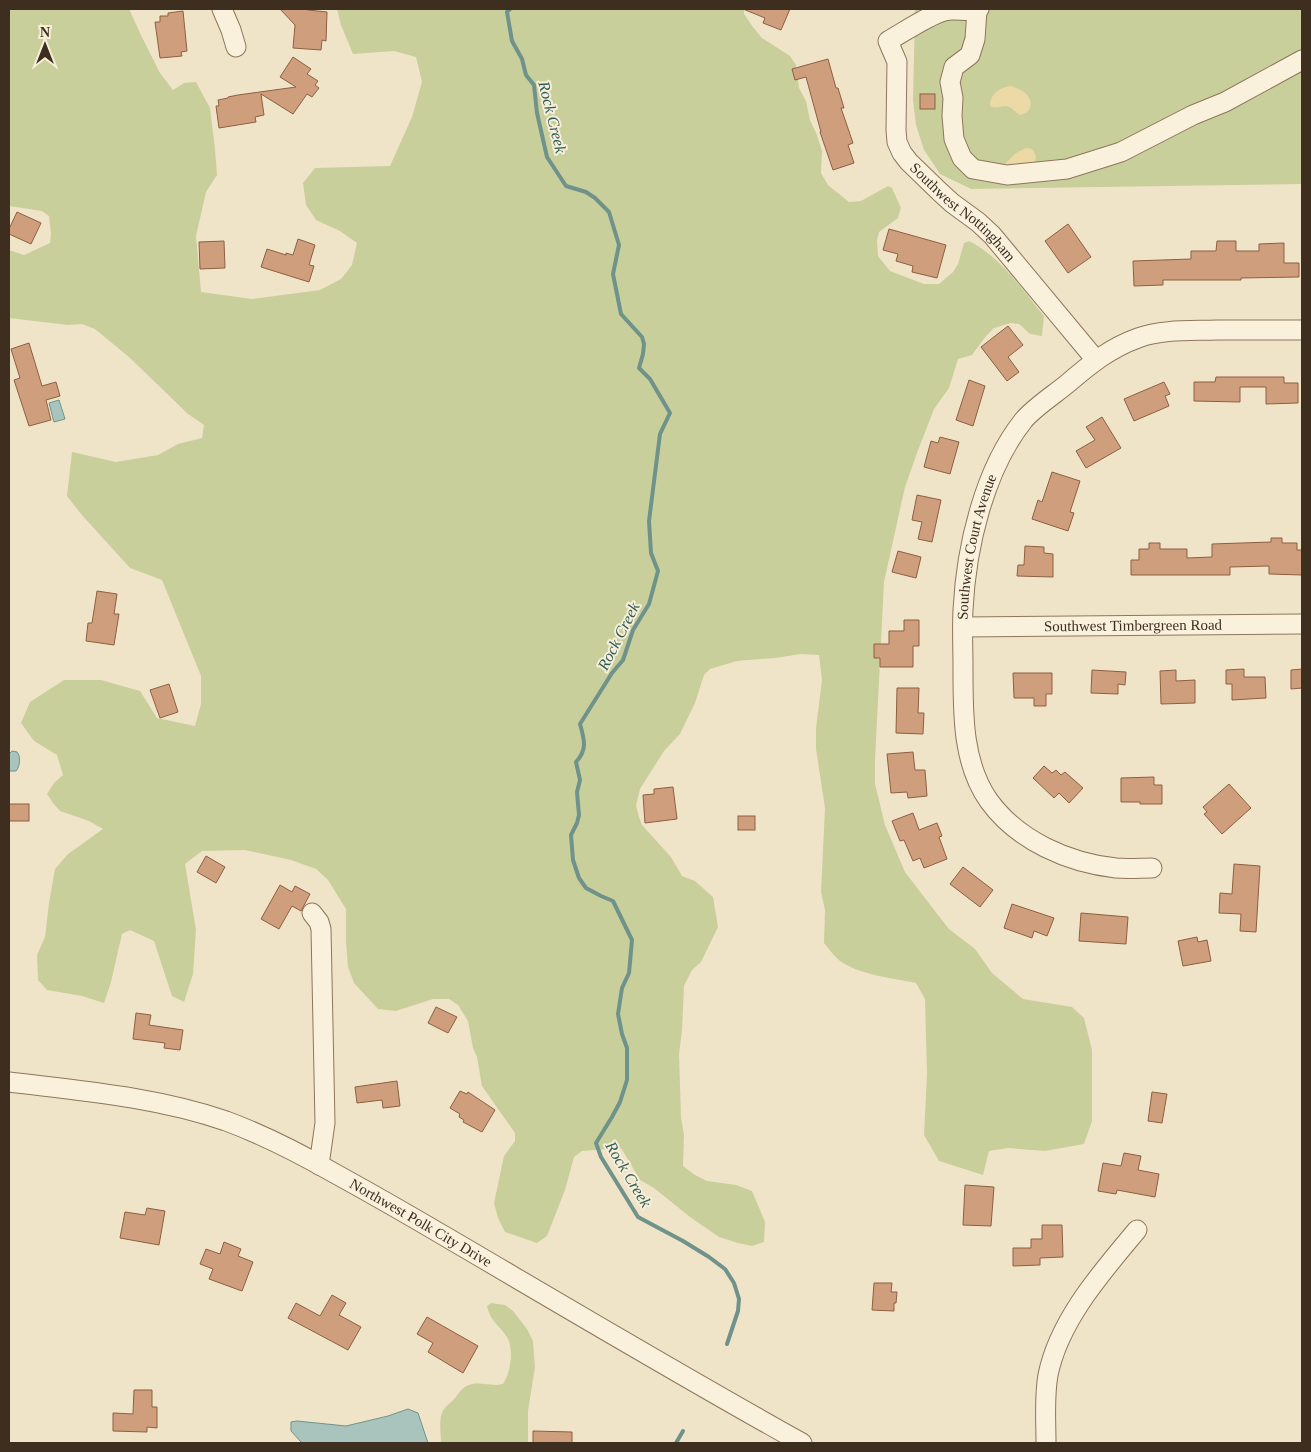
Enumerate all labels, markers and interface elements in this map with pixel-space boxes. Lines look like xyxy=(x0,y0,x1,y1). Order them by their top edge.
north arrow xyxy=(20,20,70,70)
text: N xyxy=(40,25,50,40)
water label: Rock Creek xyxy=(535,78,570,156)
street label: Southwest Nottingham xyxy=(907,160,1019,265)
street label: Southwest Court Avenue xyxy=(955,471,1000,620)
water label: Rock Creek xyxy=(594,599,643,674)
street label: Southwest Timbergreen Road xyxy=(1044,617,1223,634)
water label: Rock Creek xyxy=(602,1137,655,1211)
street label: Northwest Polk City Drive xyxy=(347,1175,495,1270)

